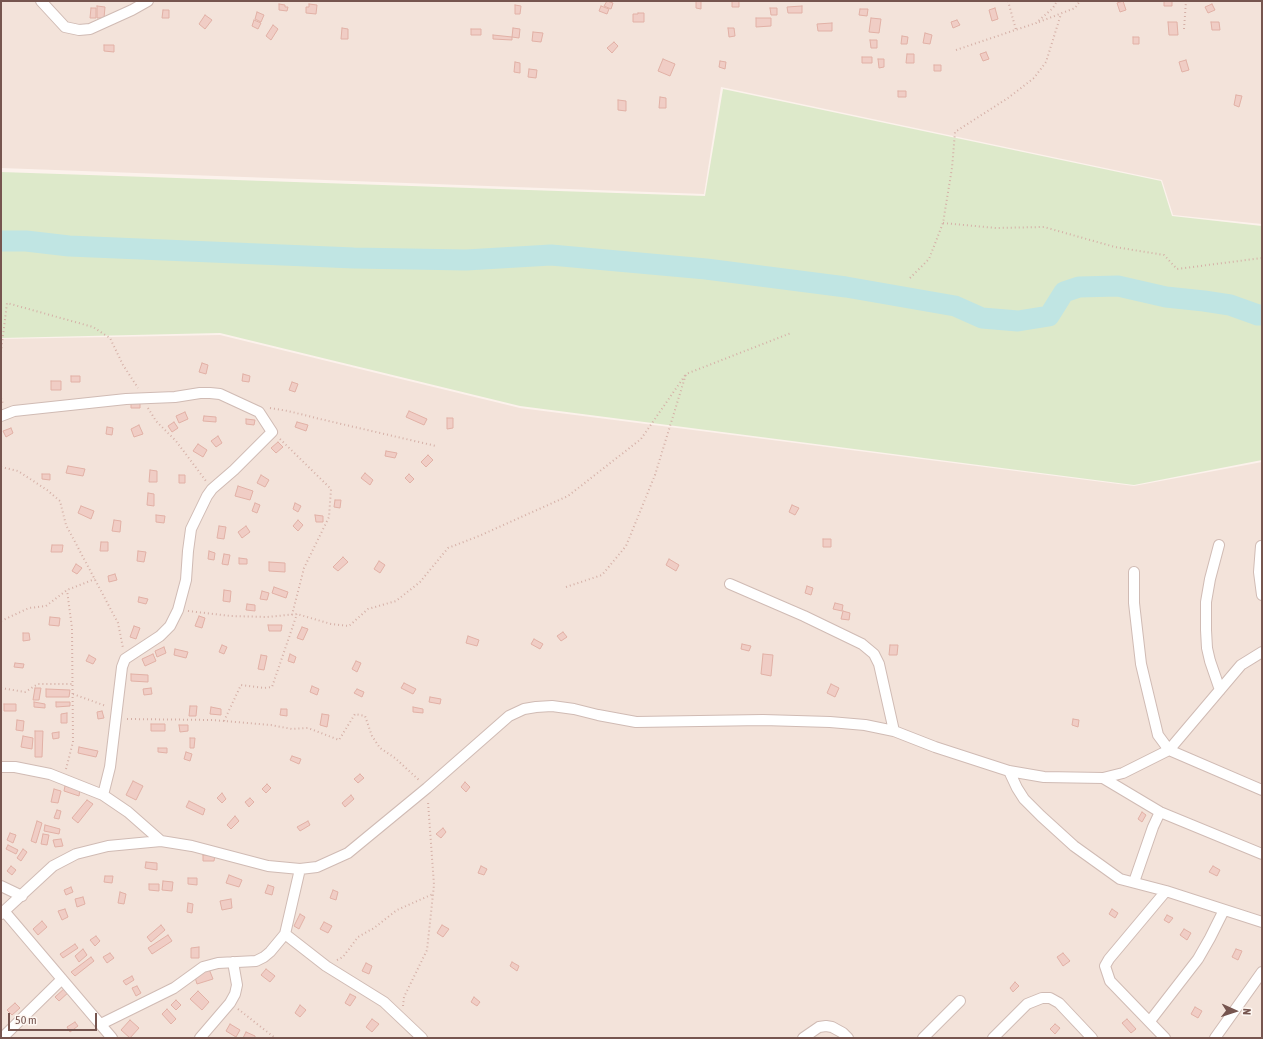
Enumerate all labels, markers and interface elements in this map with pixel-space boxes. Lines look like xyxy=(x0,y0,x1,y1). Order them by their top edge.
north arrow xyxy=(1215,991,1255,1031)
scale bar xyxy=(10,1005,99,1031)
text: N xyxy=(1241,1008,1253,1015)
text: 50 m xyxy=(15,1013,37,1027)

